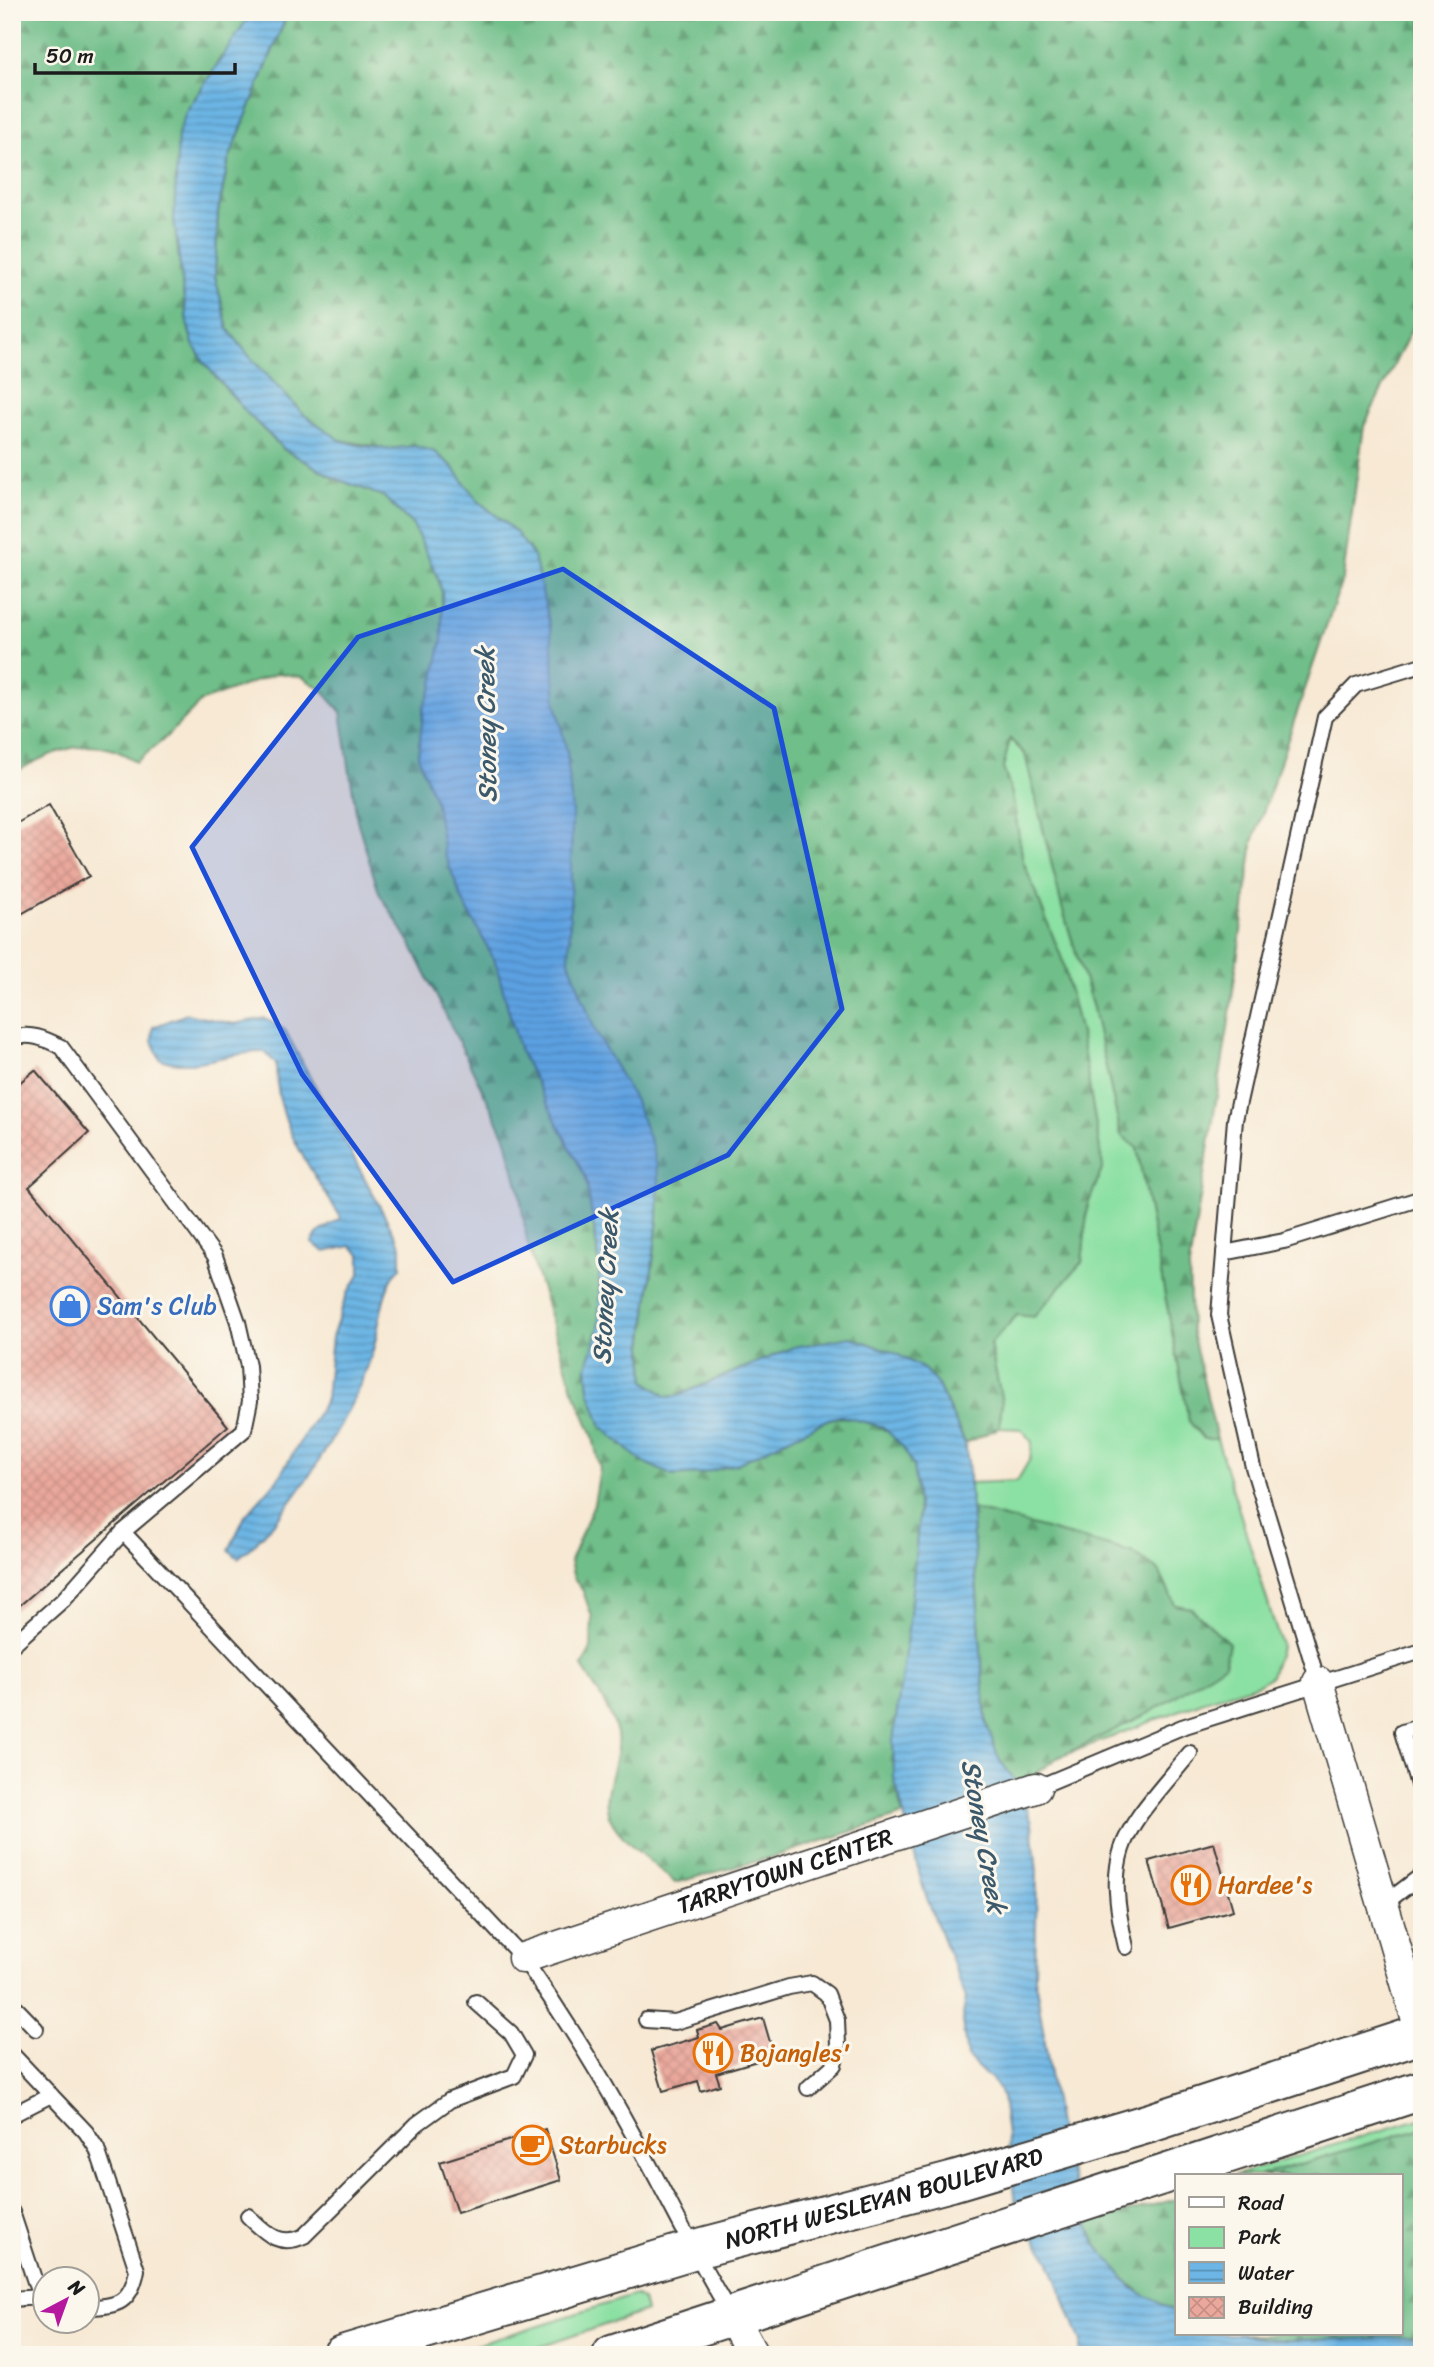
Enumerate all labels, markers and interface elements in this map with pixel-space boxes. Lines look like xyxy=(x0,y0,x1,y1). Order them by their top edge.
scale bar xyxy=(35,32,234,76)
text: 50 m xyxy=(46,37,94,75)
water label: Stoney Creek xyxy=(462,644,510,803)
water label: Stoney Creek xyxy=(578,1205,632,1366)
shop icon: Sam's Club xyxy=(49,1285,91,1327)
place label: Sam's Club xyxy=(97,1285,217,1327)
water label: Stoney Creek xyxy=(948,1756,1021,1919)
street label: TARRYTOWN CENTER xyxy=(671,1816,899,1927)
restaurant icon: Hardee's xyxy=(1170,1864,1212,1906)
place label: Hardee's xyxy=(1218,1864,1312,1906)
restaurant icon: Bojangles' xyxy=(692,2032,734,2074)
place label: Bojangles' xyxy=(740,2032,851,2074)
cafe icon: Starbucks xyxy=(511,2124,553,2166)
place label: Starbucks xyxy=(559,2124,667,2166)
street label: NORTH WESLEYAN BOULEVARD xyxy=(720,2135,1049,2262)
legend xyxy=(1175,2174,1402,2336)
text: Road xyxy=(1238,2184,1285,2222)
text: Park xyxy=(1238,2218,1281,2256)
text: Water xyxy=(1238,2254,1295,2292)
north arrow xyxy=(32,2266,102,2336)
text: N xyxy=(60,2270,93,2305)
text: Building xyxy=(1238,2288,1314,2326)

